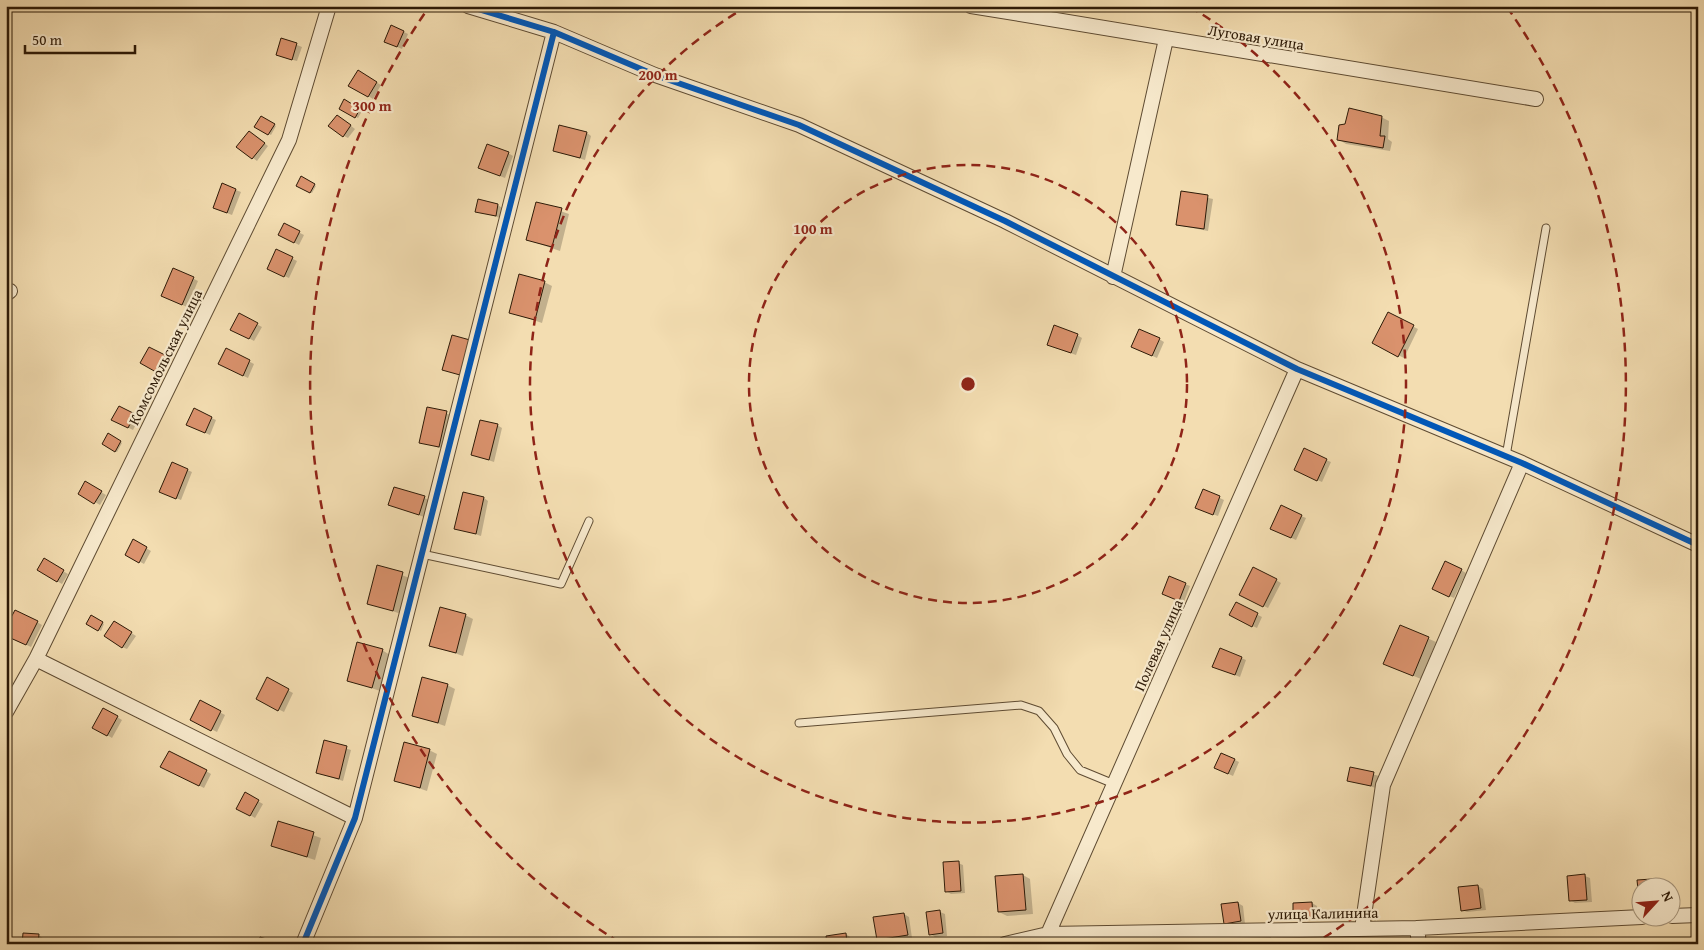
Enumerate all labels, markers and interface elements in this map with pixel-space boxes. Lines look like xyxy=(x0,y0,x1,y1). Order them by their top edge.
street label: Луговая улица xyxy=(1206,19,1306,55)
scale bar xyxy=(25,22,135,54)
text: 50 m xyxy=(32,29,63,50)
text: 200 m xyxy=(638,64,678,85)
text: 300 m xyxy=(352,95,392,116)
text: 100 m xyxy=(793,218,833,239)
street label: Комсомольская улица xyxy=(123,285,207,428)
centre of rings xyxy=(959,375,977,393)
street label: Полевая улица xyxy=(1128,595,1188,694)
north arrow xyxy=(1632,878,1682,928)
text: N xyxy=(1657,888,1679,905)
street label: улица Калинина xyxy=(1266,902,1379,924)

